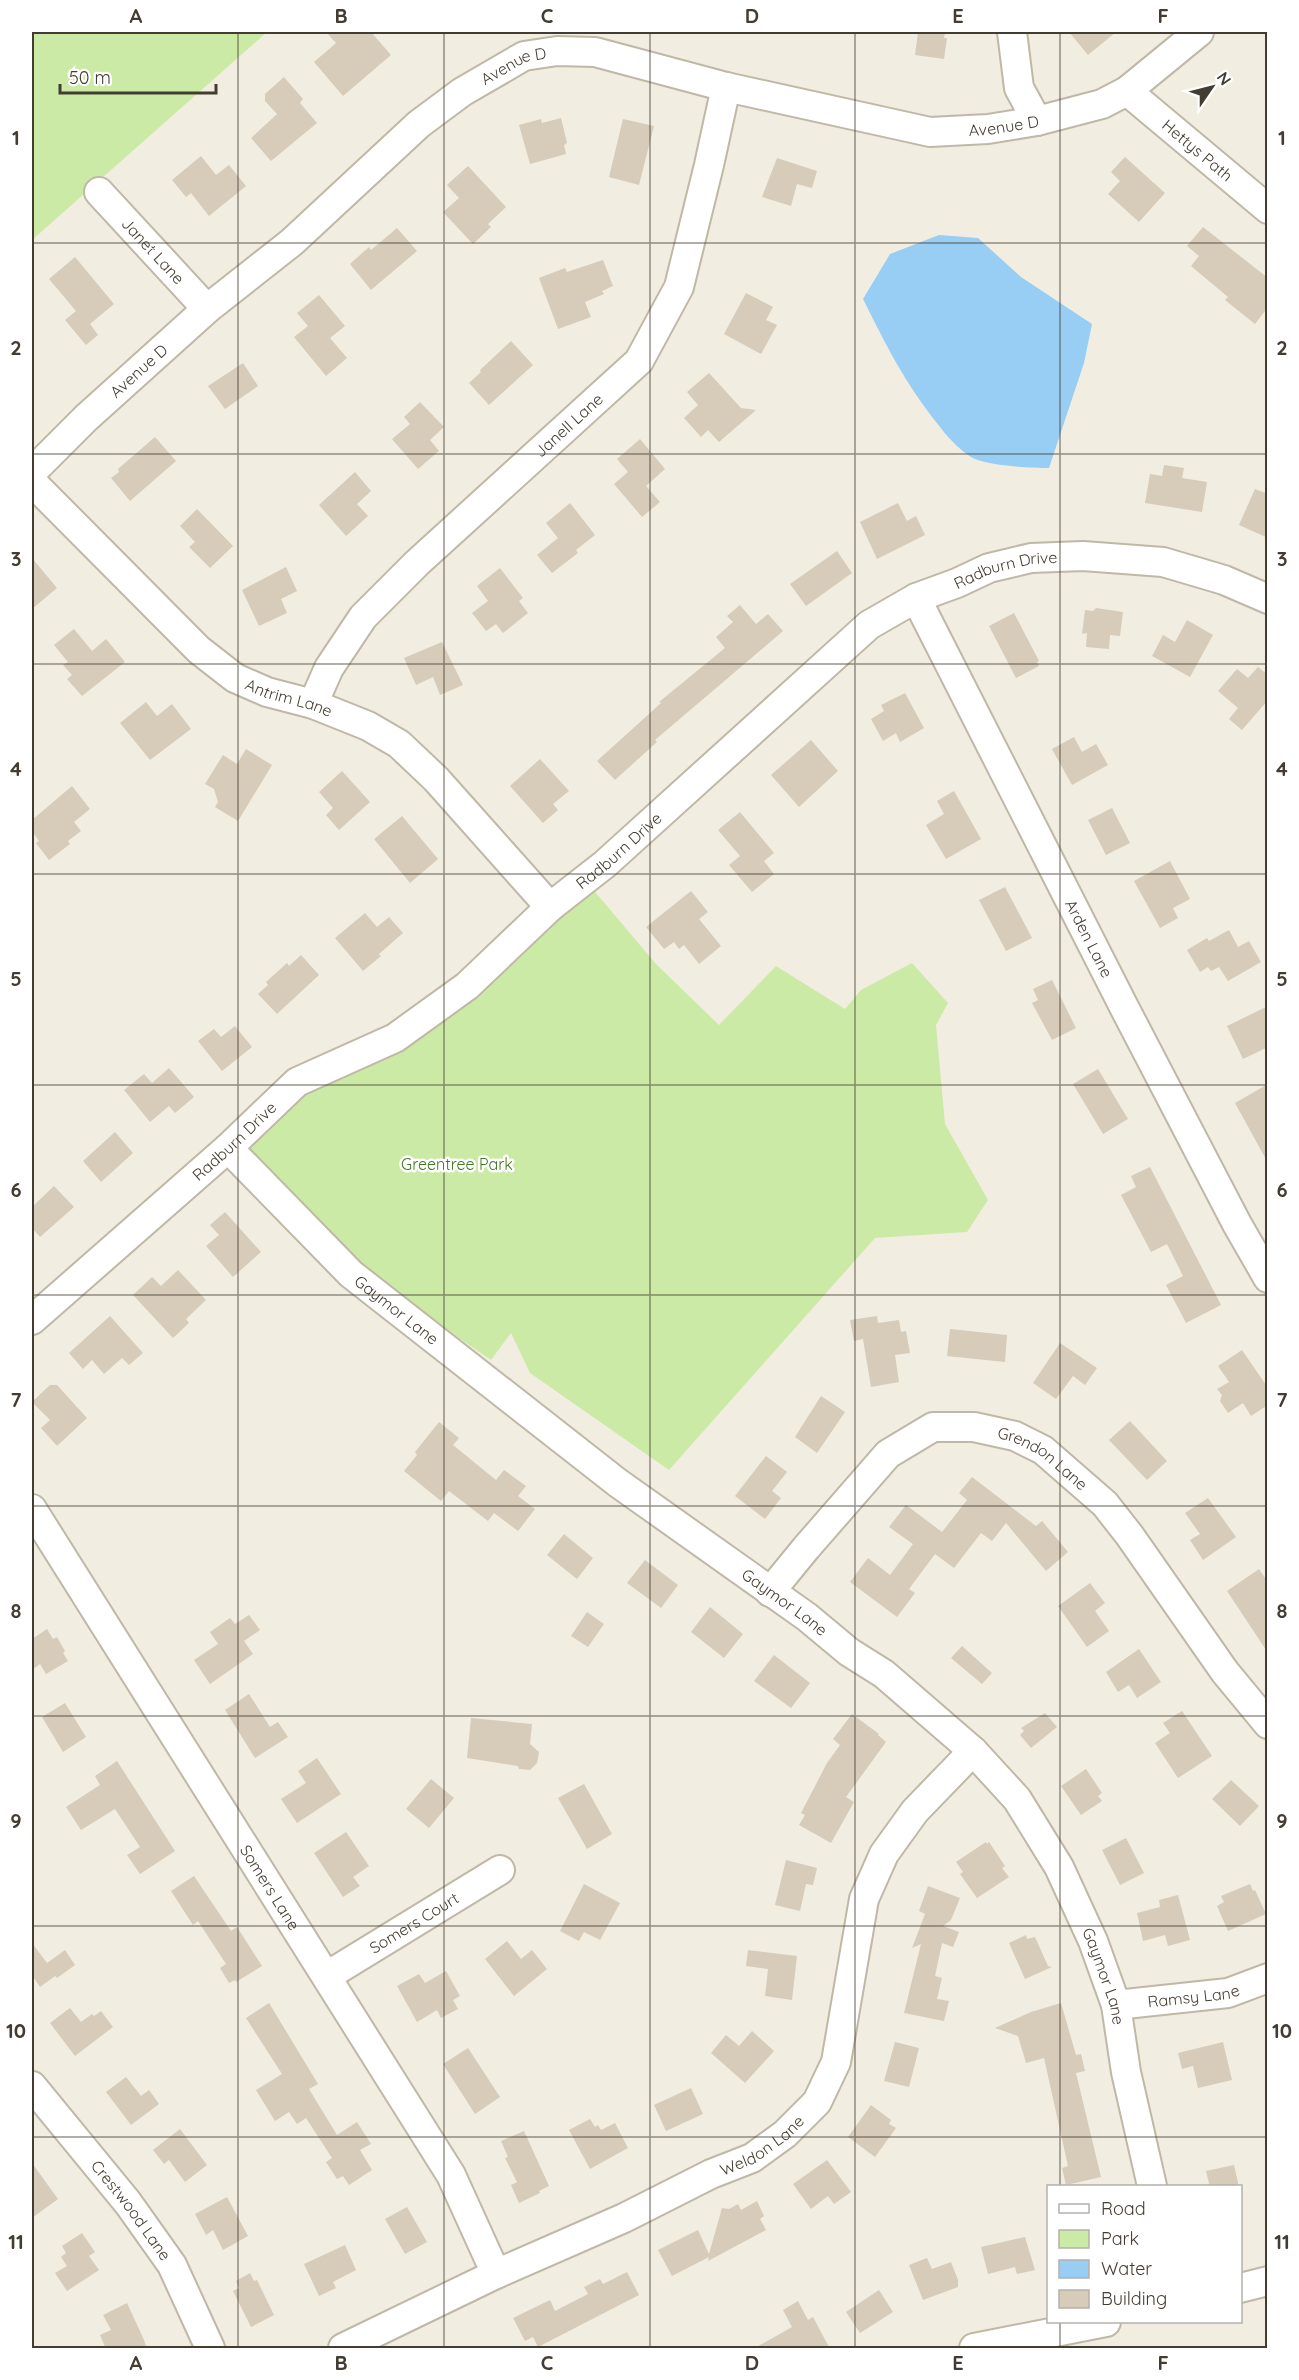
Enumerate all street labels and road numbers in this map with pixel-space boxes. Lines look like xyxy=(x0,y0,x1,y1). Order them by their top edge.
street label: Avenue D xyxy=(477,43,547,89)
street label: Avenue D xyxy=(968,111,1040,140)
street label: Hettys Path xyxy=(1158,115,1237,185)
street label: Janet Lane xyxy=(118,213,189,288)
street label: Avenue D xyxy=(106,340,171,402)
street label: Janell Lane xyxy=(530,389,607,461)
street label: Radburn Drive xyxy=(950,547,1058,593)
street label: Antrim Lane xyxy=(242,674,335,721)
street label: Radburn Drive xyxy=(572,808,666,893)
street label: Arden Lane xyxy=(1061,896,1117,981)
street label: Radburn Drive xyxy=(188,1097,280,1185)
street label: Gaymor Lane xyxy=(350,1271,443,1349)
street label: Grendon Lane xyxy=(996,1422,1092,1494)
street label: Gaymor Lane xyxy=(738,1564,832,1640)
street label: Somers Lane xyxy=(236,1841,304,1934)
street label: Somers Court xyxy=(366,1888,462,1958)
street label: Gaymor Lane xyxy=(1078,1924,1129,2026)
street label: Ramsy Lane xyxy=(1146,1980,1242,2012)
street label: Weldon Lane xyxy=(717,2111,808,2180)
street label: Crestwood Lane xyxy=(87,2156,176,2264)

